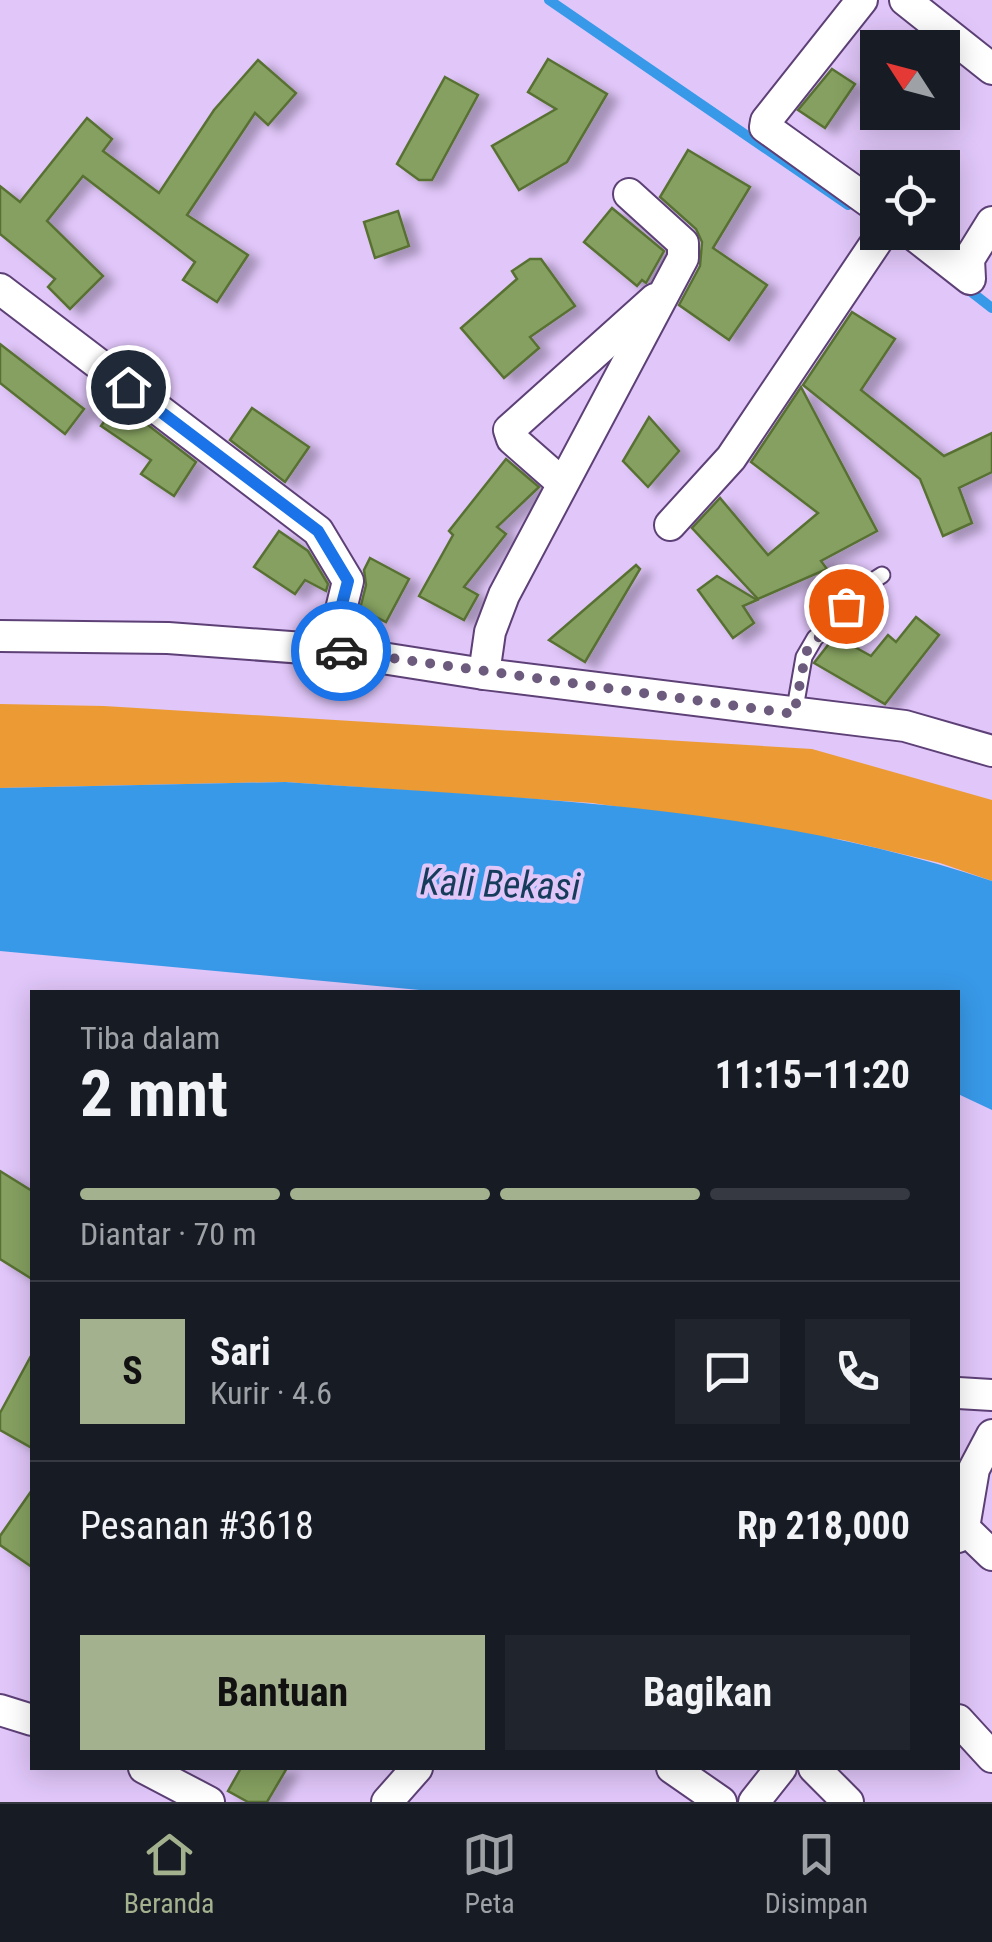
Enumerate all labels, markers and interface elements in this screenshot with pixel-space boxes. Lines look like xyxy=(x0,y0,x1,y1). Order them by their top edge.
north arrow xyxy=(860,30,960,130)
map controls xyxy=(860,30,960,250)
button: locate xyxy=(860,150,960,250)
pin xyxy=(86,345,171,430)
icon: home xyxy=(101,360,156,415)
pin xyxy=(804,564,889,649)
icon: bag xyxy=(819,579,874,634)
courier xyxy=(291,601,391,701)
icon: car xyxy=(314,624,369,679)
water label: Kali Bekasi xyxy=(419,859,581,909)
text: Tiba dalam xyxy=(80,1019,220,1057)
text: 11:15–11:20 xyxy=(715,1053,910,1097)
text: 2 mnt xyxy=(80,1056,228,1132)
text: Diantar · 70 m xyxy=(80,1215,257,1253)
button: chat xyxy=(675,1319,780,1424)
button: phone xyxy=(805,1319,910,1424)
text: Sari xyxy=(210,1330,271,1374)
text: S xyxy=(122,1349,143,1393)
text: Kurir · 4.6 xyxy=(210,1374,332,1412)
text: Pesanan #3618 xyxy=(80,1504,314,1548)
text: Rp 218,000 xyxy=(737,1504,910,1548)
button: Bantuan xyxy=(80,1635,485,1750)
button: Bagikan xyxy=(505,1635,910,1750)
tab: Beranda xyxy=(124,1827,214,1920)
tab: Peta xyxy=(462,1827,517,1920)
tab: Disimpan xyxy=(765,1827,868,1920)

